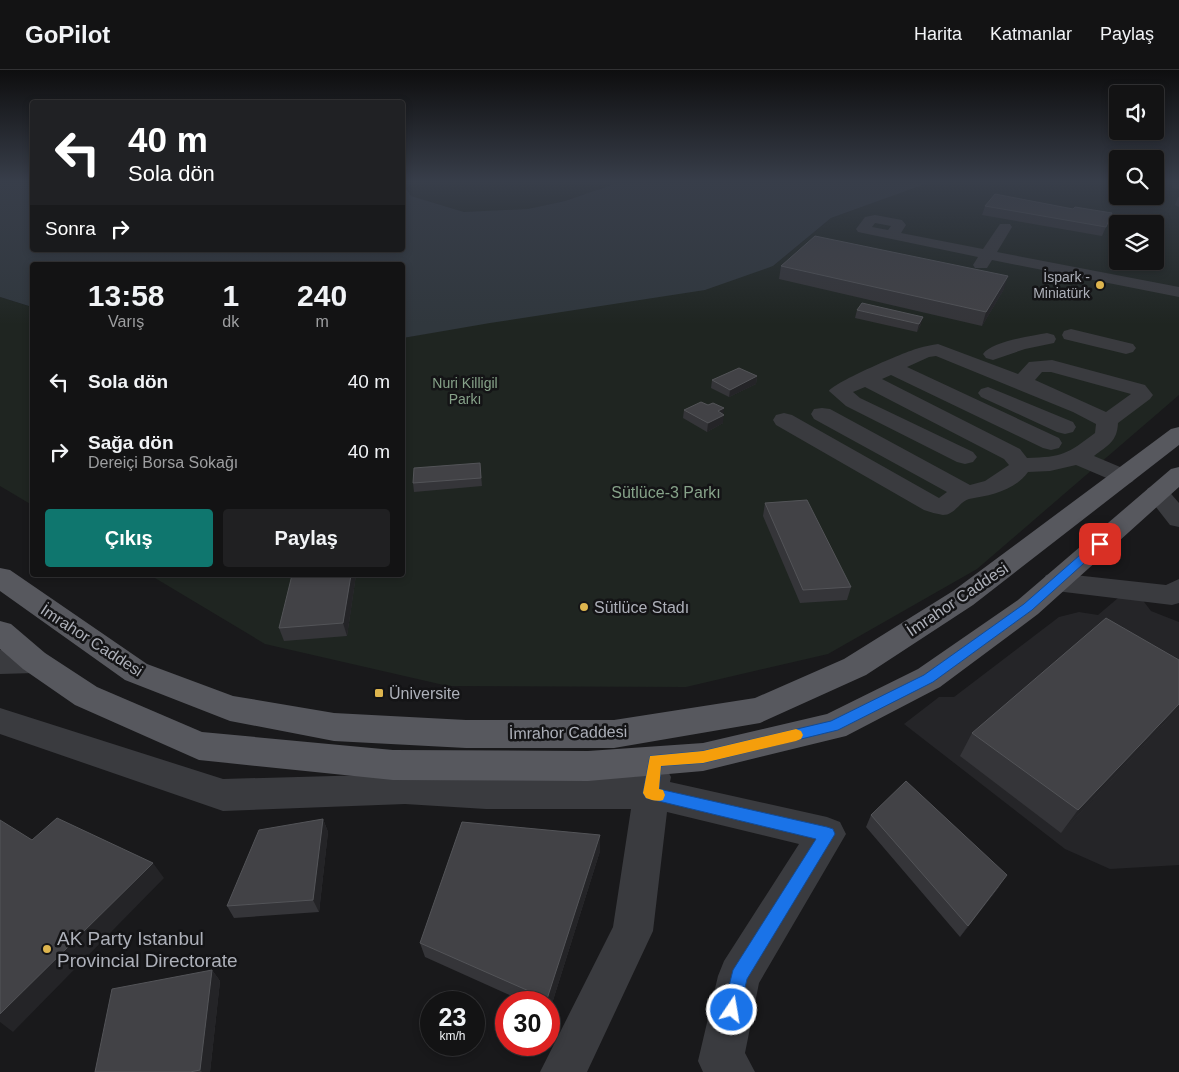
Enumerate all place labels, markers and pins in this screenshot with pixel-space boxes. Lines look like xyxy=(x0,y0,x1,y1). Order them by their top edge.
place label: İspark - Miniatürk xyxy=(1033,268,1091,301)
marker: İspark - Miniatürk xyxy=(1094,279,1106,291)
pin xyxy=(1079,523,1121,565)
place label: Sütlüce Stadı xyxy=(594,599,689,616)
marker: Sütlüce Stadı xyxy=(578,601,590,613)
place label: Üniversite xyxy=(389,685,460,702)
marker: Üniversite xyxy=(373,687,385,699)
place label: AK Party Istanbul Provincial Directorate xyxy=(57,928,238,971)
marker: AK Party Istanbul Provincial Directorate xyxy=(41,943,53,955)

